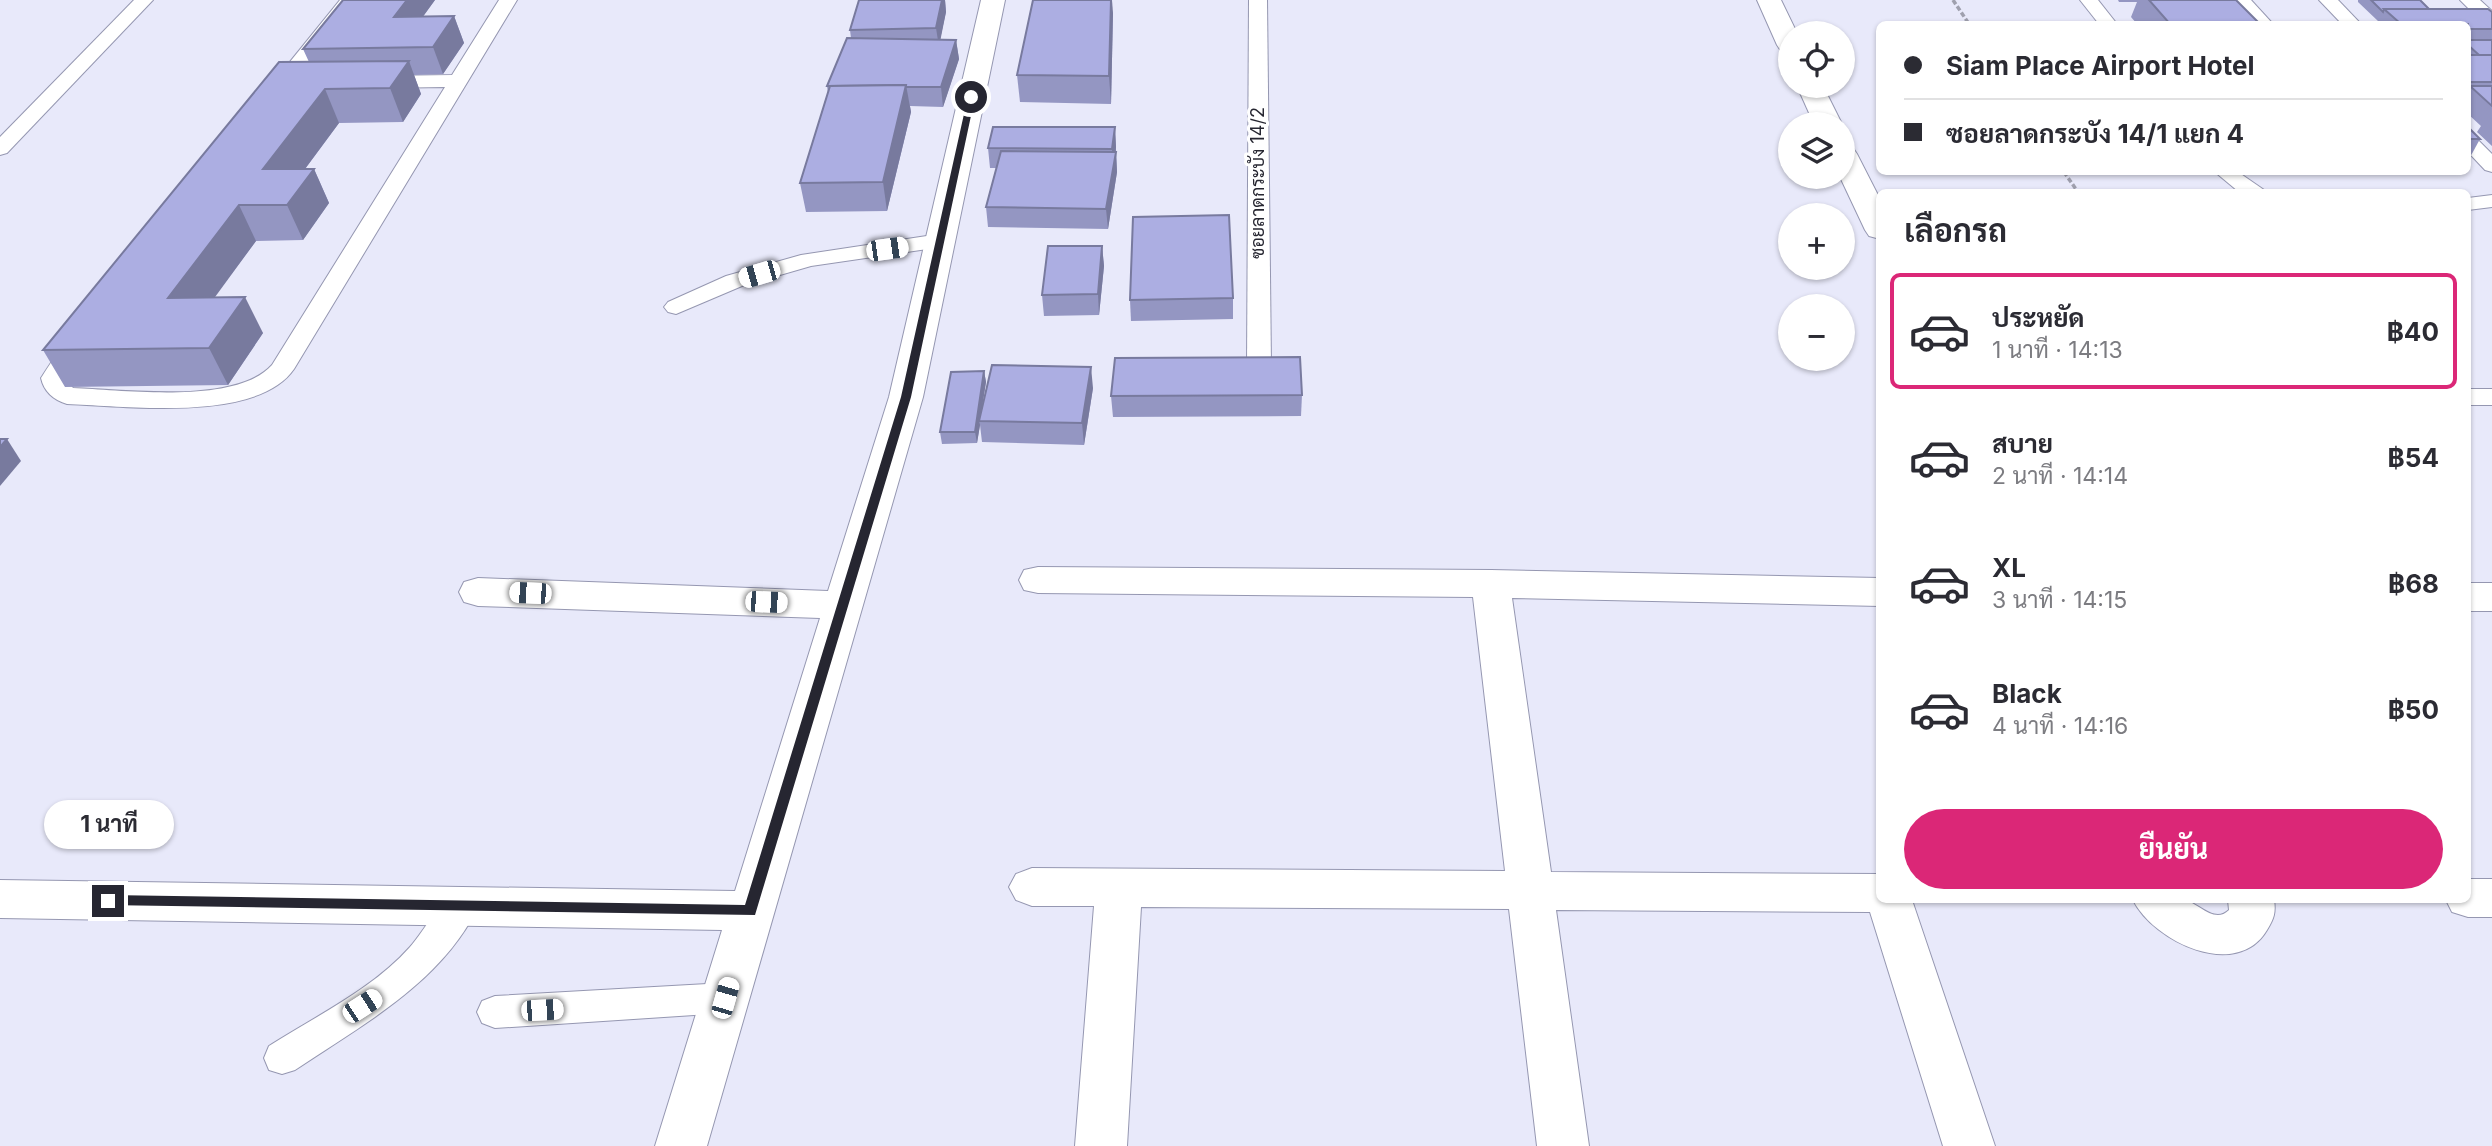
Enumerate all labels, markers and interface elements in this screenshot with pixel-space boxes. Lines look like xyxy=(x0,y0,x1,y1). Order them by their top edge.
map controls xyxy=(1778,21,1855,371)
button: locate xyxy=(1778,21,1855,98)
text: Siam Place Airport Hotel xyxy=(1946,50,2255,81)
route start xyxy=(955,81,987,113)
street label: ซอยลาดกระบัง 14/2 xyxy=(1247,107,1268,259)
button: layers xyxy=(1778,112,1855,189)
text: ซอยลาดกระบัง 14/1 แยก 4 xyxy=(1946,118,2244,149)
button: + xyxy=(1778,203,1855,280)
text: เลือกรถ xyxy=(1904,211,2007,250)
car xyxy=(865,236,910,262)
car xyxy=(736,258,783,290)
button: − xyxy=(1778,294,1855,371)
icon: car xyxy=(1908,300,1971,363)
text: ประหยัด xyxy=(1992,302,2085,333)
text: ฿40 xyxy=(2387,316,2439,347)
text: 1 นาที · 14:13 xyxy=(1992,336,2123,364)
icon: car xyxy=(1908,426,1971,489)
text: สบาย xyxy=(1992,428,2053,459)
text: ฿54 xyxy=(2388,442,2439,473)
text: 2 นาที · 14:14 xyxy=(1992,462,2128,490)
icon: car xyxy=(1908,552,1971,615)
text: XL xyxy=(1992,552,2026,583)
text: ฿68 xyxy=(2388,568,2439,599)
car xyxy=(509,582,552,604)
text: 3 นาที · 14:15 xyxy=(1992,586,2127,614)
car xyxy=(745,591,788,613)
icon: car xyxy=(1908,678,1971,741)
text: Black xyxy=(1992,678,2062,709)
text: ฿50 xyxy=(2388,694,2439,725)
text: 4 นาที · 14:16 xyxy=(1992,712,2128,740)
callout: 1 นาที xyxy=(43,800,173,848)
button: ยืนยัน xyxy=(1904,809,2443,889)
text: 1 นาที xyxy=(80,810,138,838)
route end xyxy=(92,885,124,917)
car xyxy=(710,975,741,1021)
car xyxy=(339,986,386,1026)
car xyxy=(521,998,564,1022)

